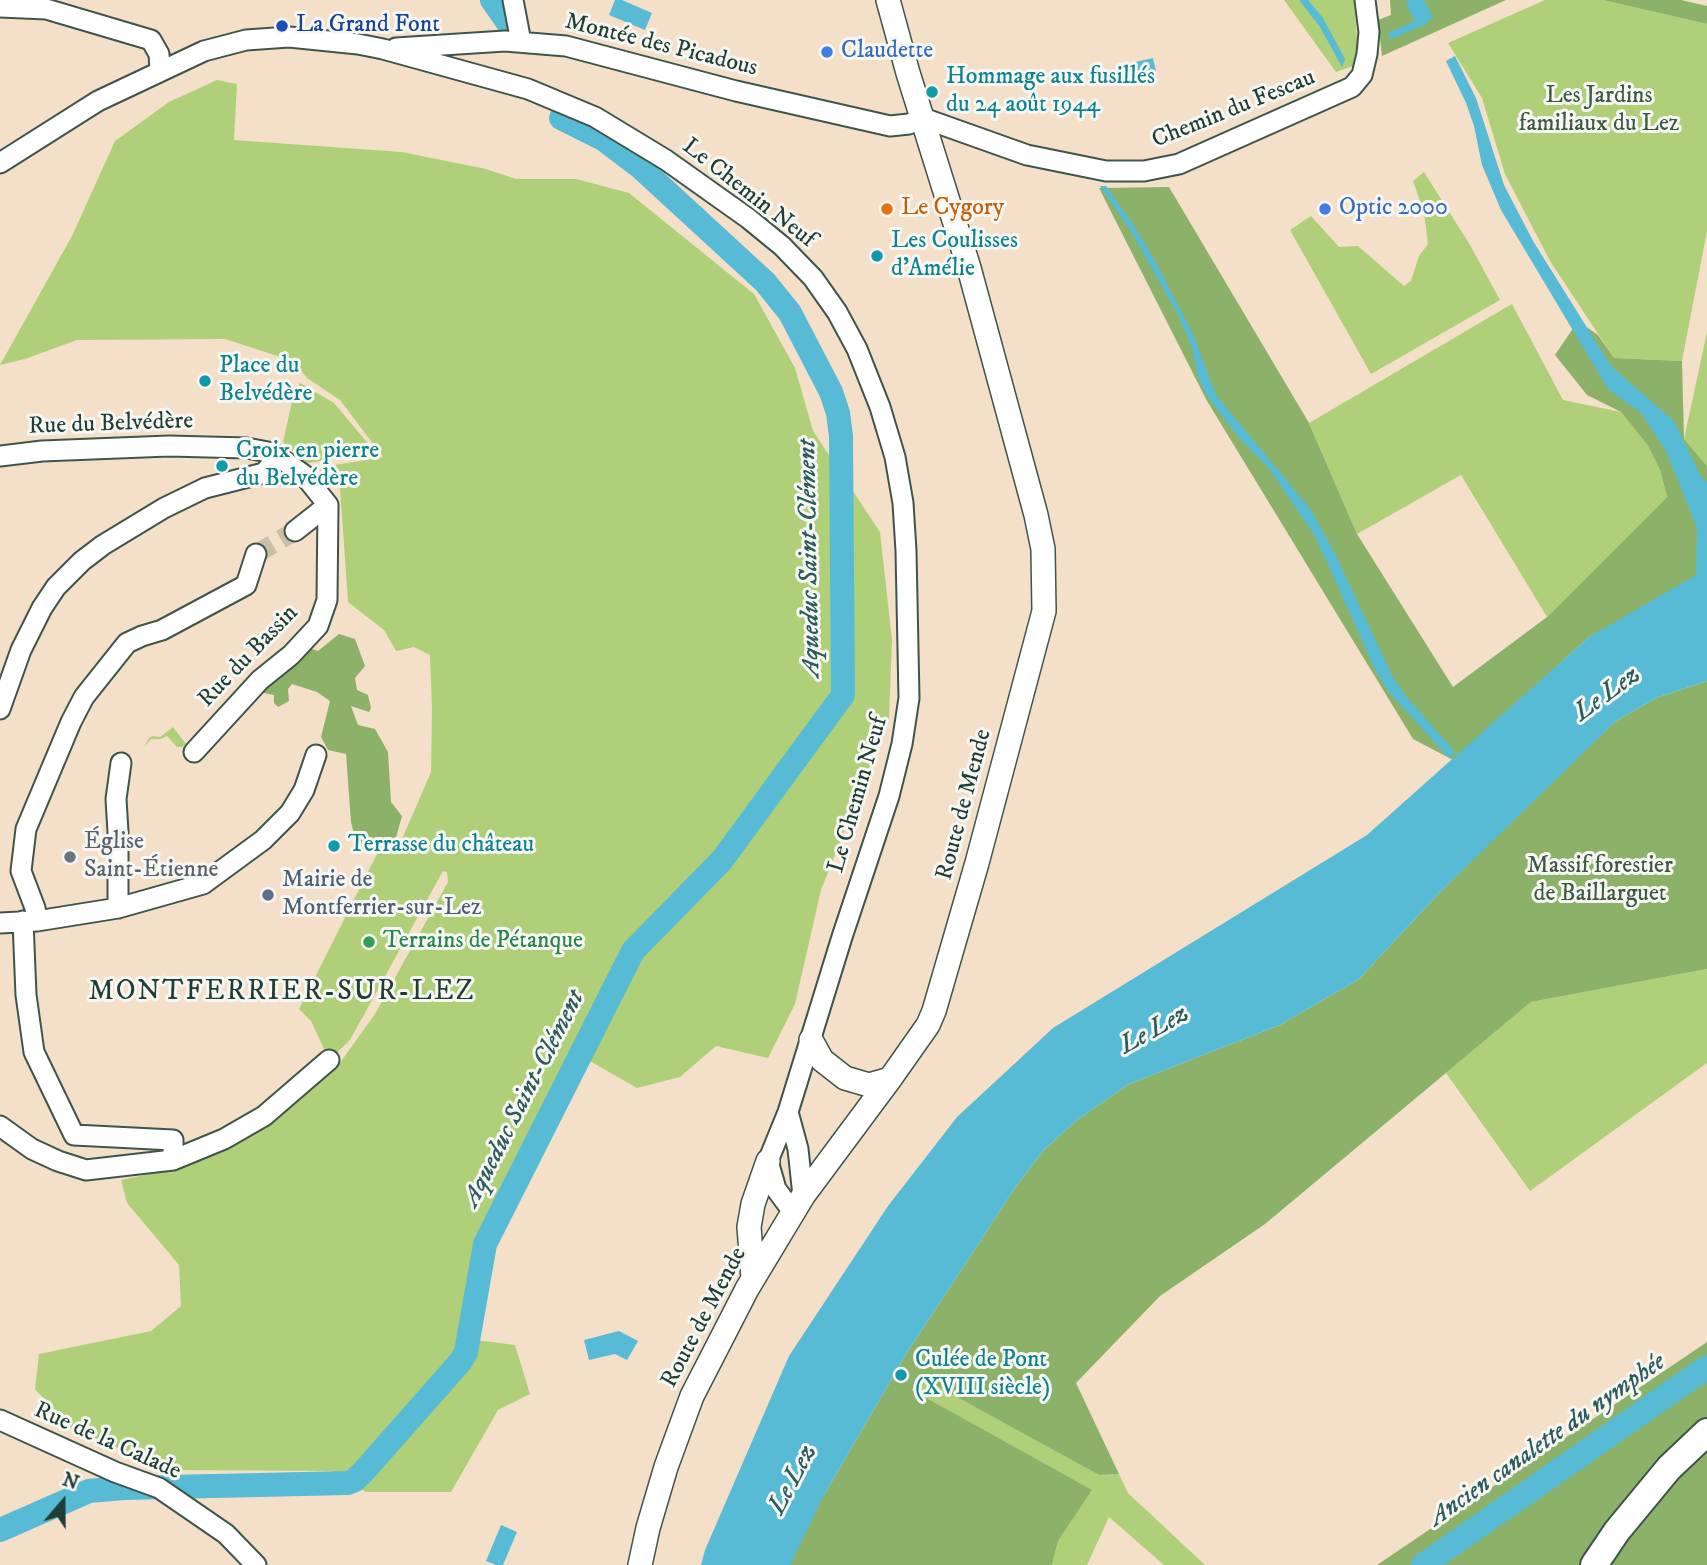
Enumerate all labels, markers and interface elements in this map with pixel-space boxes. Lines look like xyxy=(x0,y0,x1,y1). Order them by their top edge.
street label: Montée des Picadous xyxy=(562,8,760,84)
place label: La Grand Font xyxy=(296,12,440,40)
marker: La Grand Font xyxy=(274,18,290,34)
place label: Claudette xyxy=(841,38,933,66)
marker: Claudette xyxy=(819,44,835,60)
place label: Hommage aux fusillés du 24 août 1944 xyxy=(946,64,1155,120)
street label: Chemin du Fescau xyxy=(1148,64,1320,156)
park label: Les Jardins familiaux du Lez xyxy=(1519,83,1679,139)
marker: Hommage aux fusillés du 24 août 1944 xyxy=(924,84,940,100)
street label: Le Chemin Neuf xyxy=(676,133,820,255)
place label: Le Cygory xyxy=(901,195,1004,223)
place label: Optic 2000 xyxy=(1339,195,1448,223)
marker: Le Cygory xyxy=(879,201,895,217)
marker: Optic 2000 xyxy=(1317,201,1333,217)
place label: Les Coulisses d'Amélie xyxy=(891,228,1018,284)
marker: Les Coulisses d'Amélie xyxy=(869,248,885,264)
place label: Place du Belvédère xyxy=(219,353,312,409)
marker: Place du Belvédère xyxy=(197,373,213,389)
street label: Rue du Belvédère xyxy=(28,408,194,442)
place label: Croix en pierre du Belvédère xyxy=(236,438,379,494)
water label: Aqueduc Saint-Clément xyxy=(793,439,829,677)
marker: Croix en pierre du Belvédère xyxy=(214,458,230,474)
street label: Rue du Bassin xyxy=(193,600,305,714)
water label: Le Lez xyxy=(1569,660,1647,730)
street label: Le Chemin Neuf xyxy=(823,714,895,876)
street label: Route de Mende xyxy=(931,726,999,884)
place label: Église Saint-Étienne xyxy=(84,829,219,885)
place label: Terrasse du château xyxy=(348,832,534,860)
marker: Terrasse du château xyxy=(326,838,342,854)
marker: Église Saint-Étienne xyxy=(62,849,78,865)
park label: Massif forestier de Baillarguet xyxy=(1527,853,1673,909)
place label: Mairie de Montferrier-sur-Lez xyxy=(282,867,481,923)
marker: Mairie de Montferrier-sur-Lez xyxy=(260,887,276,903)
place label: Terrains de Pétanque xyxy=(383,928,583,956)
marker: Terrains de Pétanque xyxy=(361,934,377,950)
district label: MONTFERRIER-SUR-LEZ xyxy=(91,976,473,1010)
water label: Aqueduc Saint-Clément xyxy=(457,986,593,1212)
water label: Le Lez xyxy=(1115,999,1195,1063)
street label: Route de Mende xyxy=(656,1243,754,1393)
place label: Culée de Pont (XVIII siècle) xyxy=(915,1347,1050,1403)
water label: Ancien canalette du nymphée xyxy=(1424,1348,1672,1534)
marker: Culée de Pont (XVIII siècle) xyxy=(893,1367,909,1383)
street label: Rue de la Calade xyxy=(29,1397,185,1487)
water label: Le Lez xyxy=(763,1440,825,1520)
north arrow xyxy=(28,1467,98,1537)
text: N xyxy=(59,1468,82,1495)

